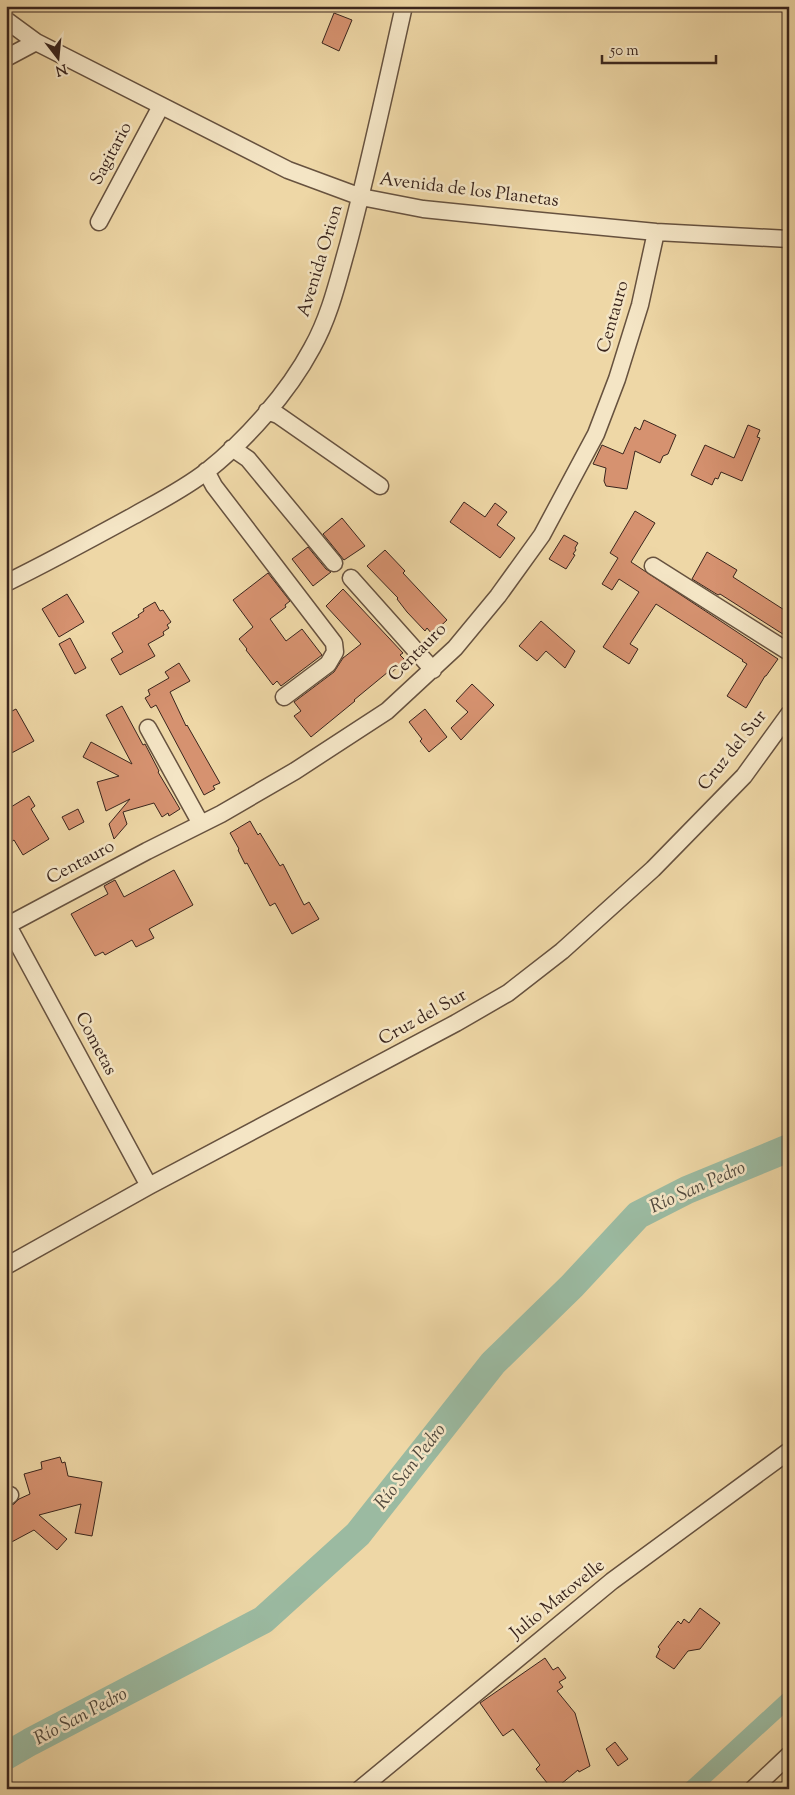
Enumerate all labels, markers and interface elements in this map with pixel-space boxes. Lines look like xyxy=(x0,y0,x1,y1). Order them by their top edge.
north arrow xyxy=(32,32,82,82)
scale bar xyxy=(602,32,716,64)
text: 50 m xyxy=(609,41,639,62)
text: N xyxy=(53,57,69,80)
street label: Sagitario xyxy=(84,118,140,190)
street label: Avenida de los Planetas xyxy=(378,167,560,215)
street label: Avenida Orion xyxy=(292,201,351,321)
street label: Centauro xyxy=(591,278,637,356)
street label: Centauro xyxy=(383,618,453,688)
street label: Cruz del Sur xyxy=(692,705,774,797)
street label: Centauro xyxy=(42,834,120,892)
street label: Cruz del Sur xyxy=(374,983,472,1053)
street label: Cometas xyxy=(67,1008,123,1080)
water label: Río San Pedro xyxy=(646,1155,750,1221)
water label: Río San Pedro xyxy=(369,1418,453,1516)
street label: Julio Matovelle xyxy=(504,1554,611,1647)
water label: Río San Pedro xyxy=(29,1681,133,1753)

